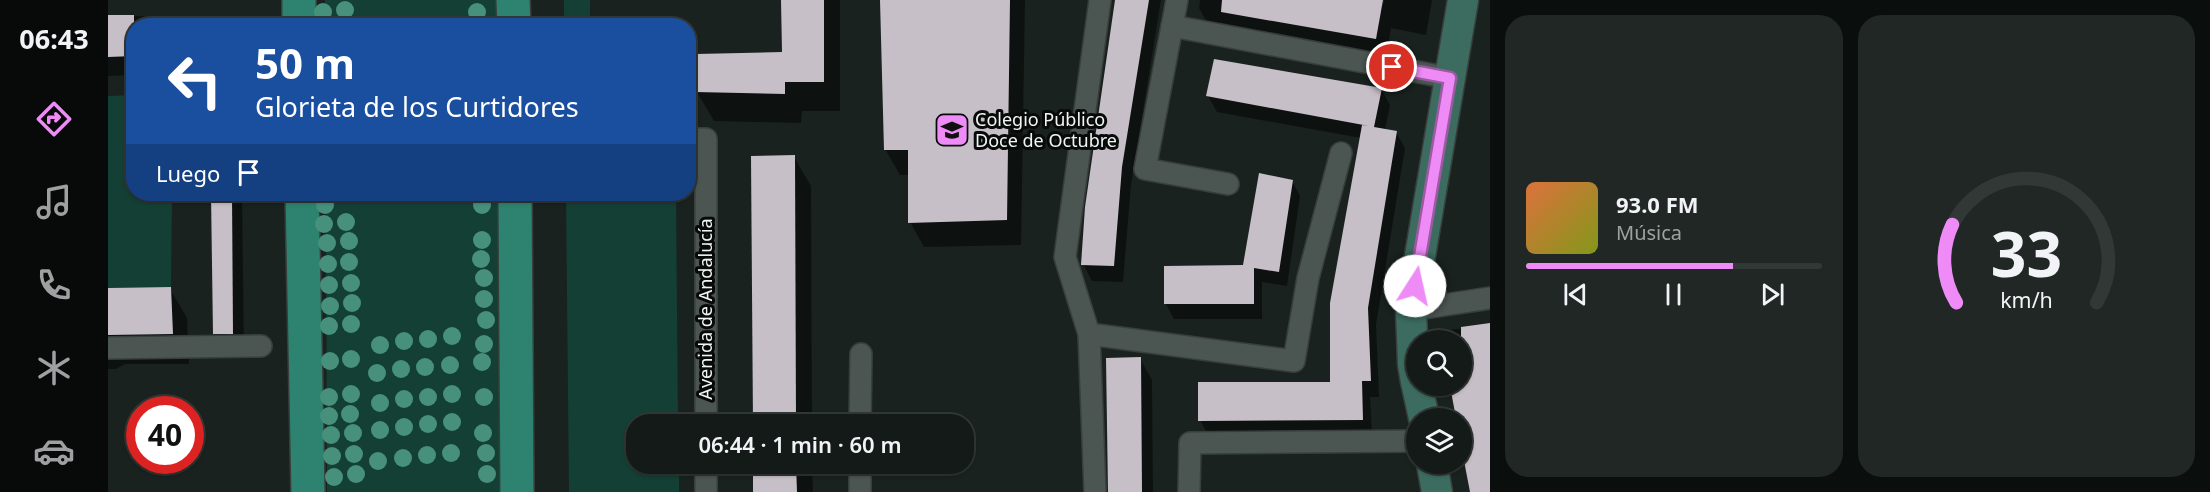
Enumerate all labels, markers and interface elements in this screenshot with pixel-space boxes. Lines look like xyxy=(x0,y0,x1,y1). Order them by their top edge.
text: 06:43 xyxy=(19,20,89,57)
text: 50 m xyxy=(255,34,355,91)
pin xyxy=(1366,41,1417,92)
icon: left xyxy=(156,42,234,120)
icon: arrive xyxy=(1375,50,1408,83)
text: Glorieta de los Curtidores xyxy=(255,88,579,125)
icon: directions xyxy=(33,98,75,140)
place label: Colegio Público Doce de Octubre xyxy=(975,107,1117,152)
school or university icon: Colegio Público Doce de Octubre xyxy=(934,112,970,148)
icon: arrive xyxy=(232,156,265,189)
text: Luego xyxy=(156,158,220,188)
icon: music xyxy=(33,181,75,223)
text: 93.0 FM xyxy=(1616,189,1698,219)
text: 33 xyxy=(1991,210,2062,295)
street label: Avenida de Andalucía xyxy=(693,218,717,400)
text: Música xyxy=(1616,219,1682,246)
position arrow xyxy=(1383,254,1447,318)
icon: phone xyxy=(33,264,75,306)
icon: previous xyxy=(1559,278,1592,311)
icon: pause xyxy=(1657,278,1690,311)
icon: next xyxy=(1756,278,1789,311)
text: km/h xyxy=(2000,285,2053,314)
map controls xyxy=(1406,330,1472,474)
button: search xyxy=(1406,330,1472,396)
icon: climate xyxy=(33,347,75,389)
speed limit sign: 40 xyxy=(126,396,204,474)
button: layers xyxy=(1406,408,1472,474)
text: 06:44 · 1 min · 60 m xyxy=(698,429,902,459)
icon: car xyxy=(33,430,75,472)

